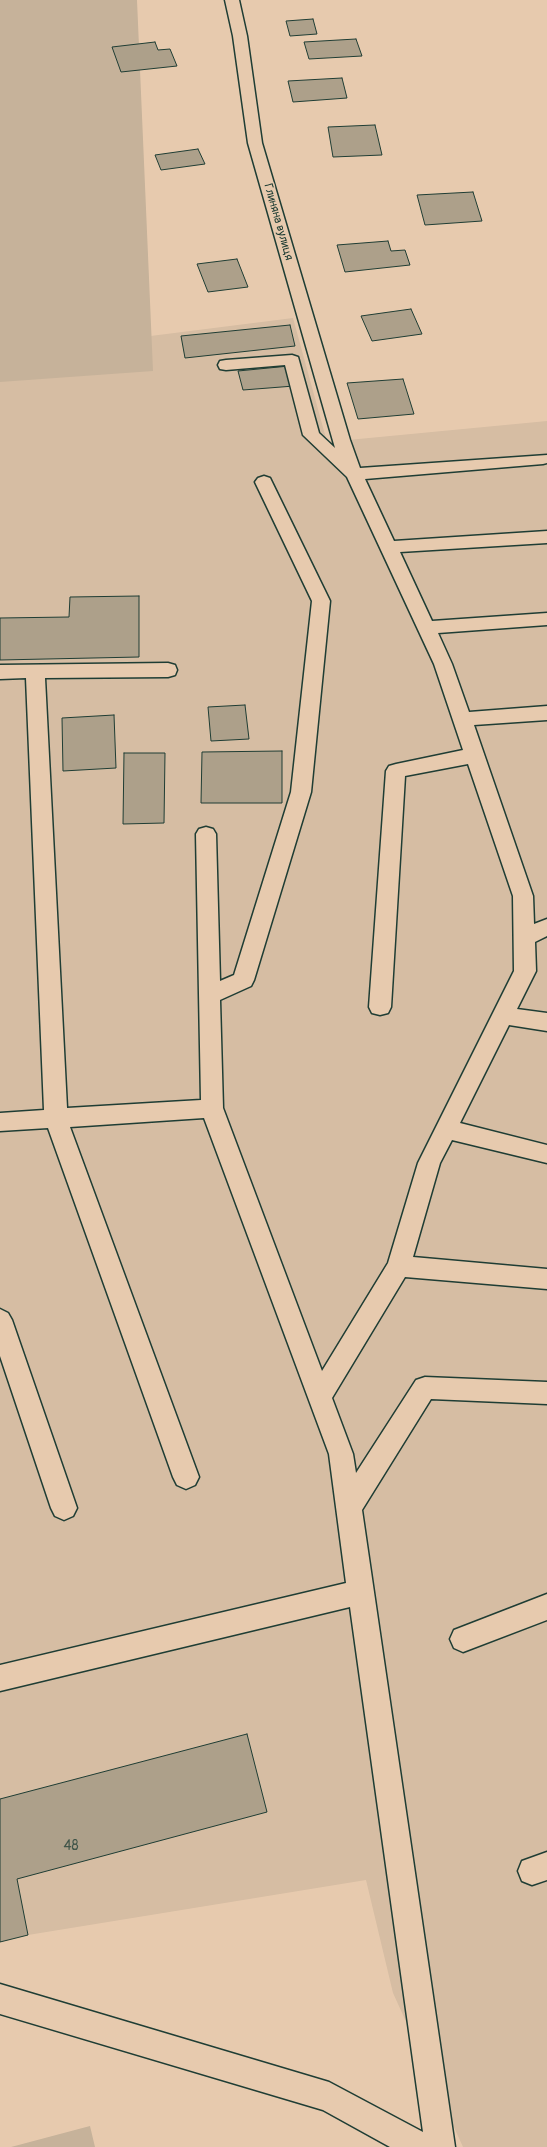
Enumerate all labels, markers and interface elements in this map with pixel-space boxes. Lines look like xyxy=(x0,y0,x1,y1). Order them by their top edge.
street label: Глиняна вулиця xyxy=(260,182,296,262)
house number: 48 xyxy=(63,1838,79,1854)

